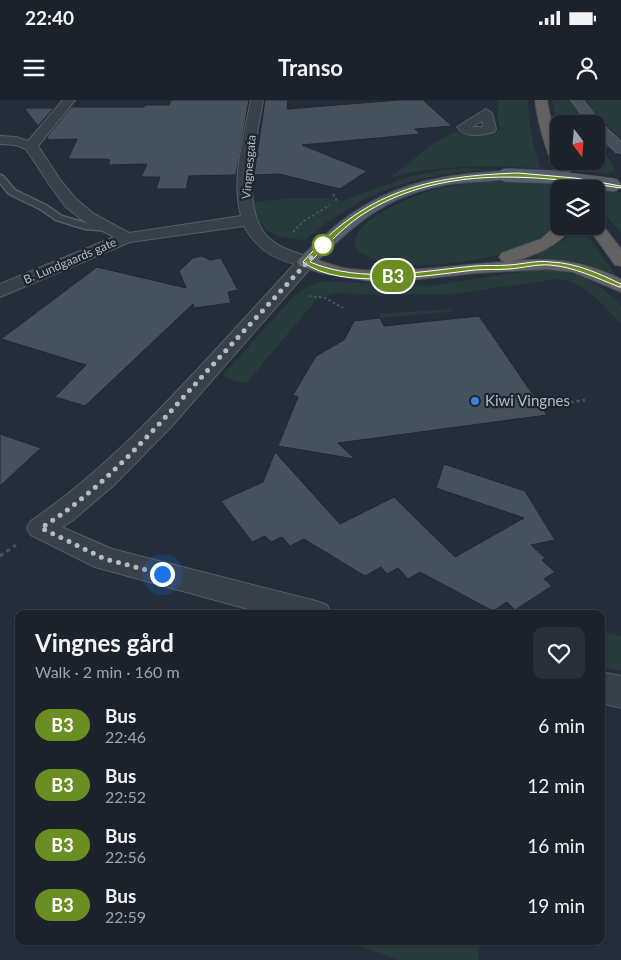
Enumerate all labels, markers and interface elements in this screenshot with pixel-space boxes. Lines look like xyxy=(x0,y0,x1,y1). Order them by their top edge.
text: 22:40 xyxy=(25,6,74,29)
icon: menu xyxy=(20,54,48,82)
text: Transo xyxy=(278,54,343,81)
icon: person xyxy=(573,54,601,82)
north arrow xyxy=(550,115,605,170)
map controls xyxy=(550,115,605,235)
street label: Vingnesgata xyxy=(238,134,259,200)
button: layers xyxy=(550,180,605,235)
street label: B. Lundgaards gate xyxy=(21,234,119,287)
unlabelled marker xyxy=(312,234,334,256)
line badge: B3 xyxy=(370,260,416,292)
text: B3 xyxy=(382,265,404,287)
place label: Kiwi Vingnes xyxy=(485,391,570,409)
marker: Kiwi Vingnes xyxy=(469,395,481,407)
your location xyxy=(150,562,175,587)
button: heart xyxy=(533,627,585,679)
text: Vingnes gård xyxy=(35,628,174,657)
text: Walk · 2 min · 160 m xyxy=(35,662,180,681)
text: Bus xyxy=(105,704,136,727)
text: B3 xyxy=(51,714,74,736)
text: 6 min xyxy=(538,714,585,737)
text: 22:46 xyxy=(105,727,146,746)
text: Bus xyxy=(105,764,136,787)
text: B3 xyxy=(51,774,74,796)
text: 12 min xyxy=(527,774,585,797)
text: 22:52 xyxy=(105,787,146,806)
text: Bus xyxy=(105,824,136,847)
text: B3 xyxy=(51,834,74,856)
text: 16 min xyxy=(527,834,585,857)
text: 22:56 xyxy=(105,847,146,866)
text: Bus xyxy=(105,884,136,907)
text: B3 xyxy=(51,894,74,916)
text: 19 min xyxy=(527,894,585,917)
text: 22:59 xyxy=(105,907,146,926)

